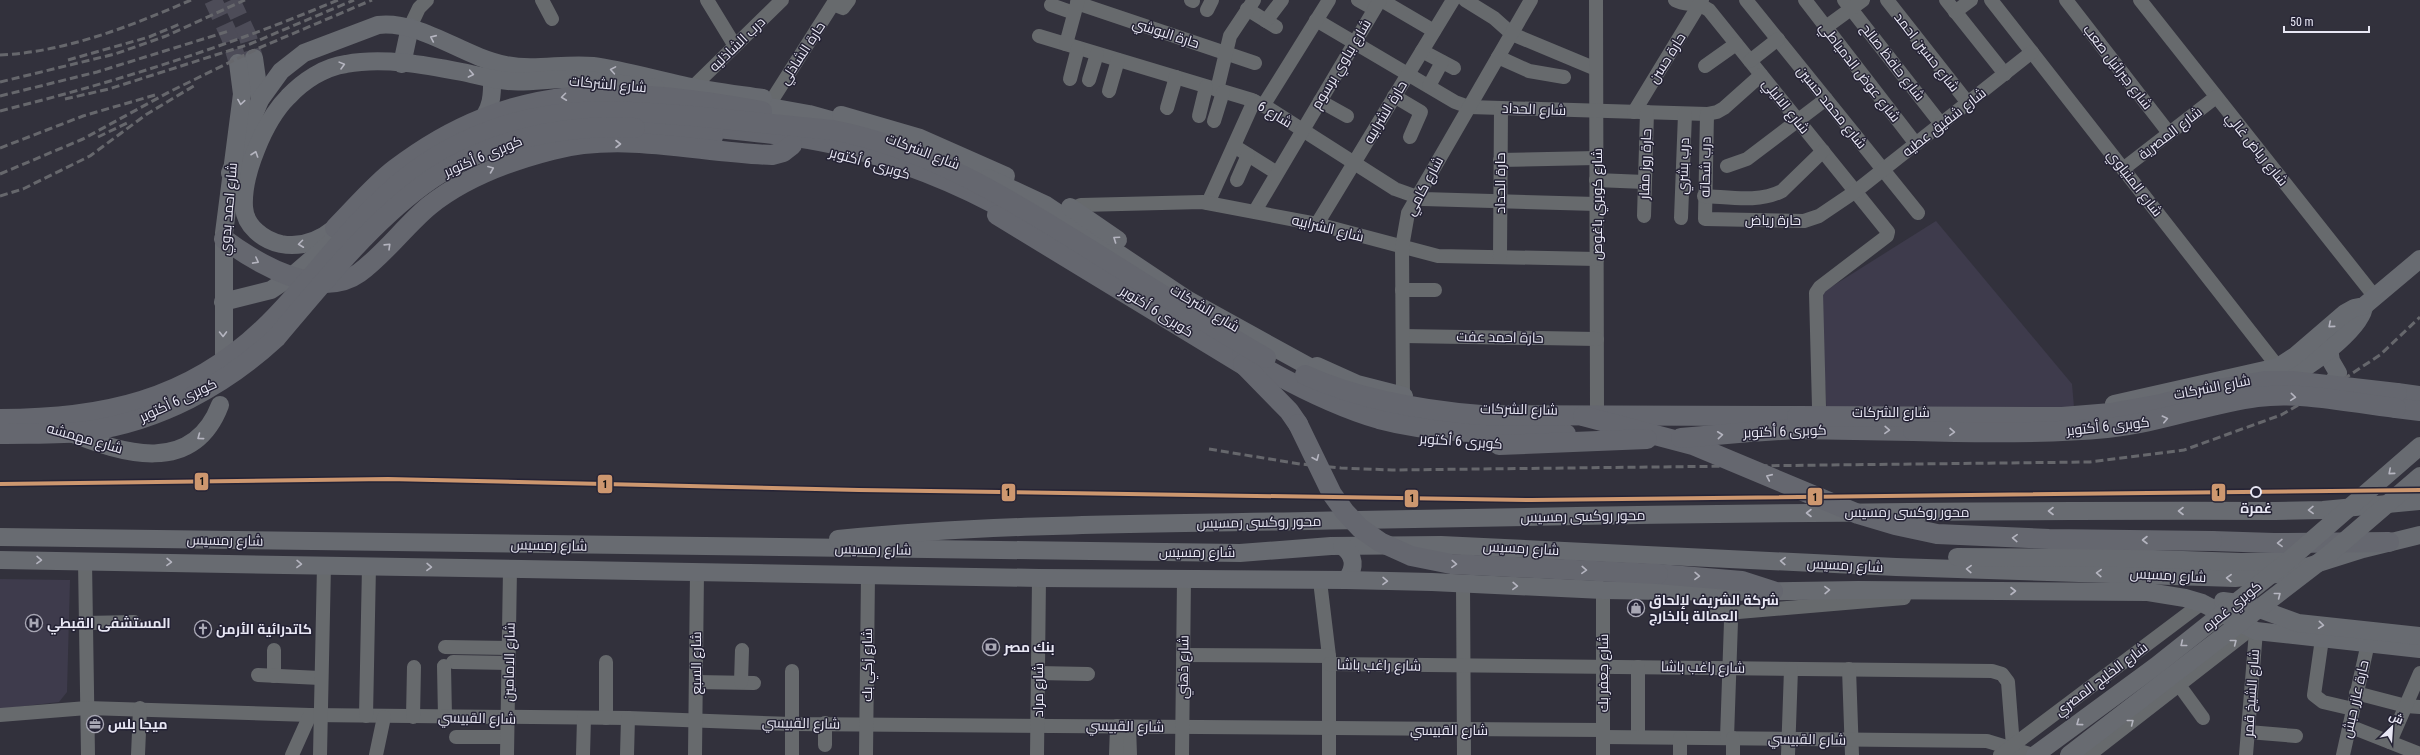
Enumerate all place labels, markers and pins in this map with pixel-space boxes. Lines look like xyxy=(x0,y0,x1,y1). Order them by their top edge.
marker: غمرة xyxy=(2250,486,2262,498)
place label: غمرة xyxy=(2240,500,2272,517)
place label: شركة الشريف لإلحاق العمالة بالخارج xyxy=(1649,592,1779,626)
shop icon: شركة الشريف لإلحاق العمالة بالخارج xyxy=(1626,598,1646,618)
hospital icon: المستشفى القبطي xyxy=(24,613,44,633)
place label: المستشفى القبطي xyxy=(47,615,171,635)
church icon: كاتدرائية الأرمن xyxy=(193,619,213,639)
place label: كاتدرائية الأرمن xyxy=(216,621,312,638)
bank icon: بنك مصر xyxy=(981,637,1001,657)
place label: بنك مصر xyxy=(1003,639,1055,656)
office icon: ميجا بلس xyxy=(85,714,105,734)
place label: ميجا بلس xyxy=(108,716,168,733)

